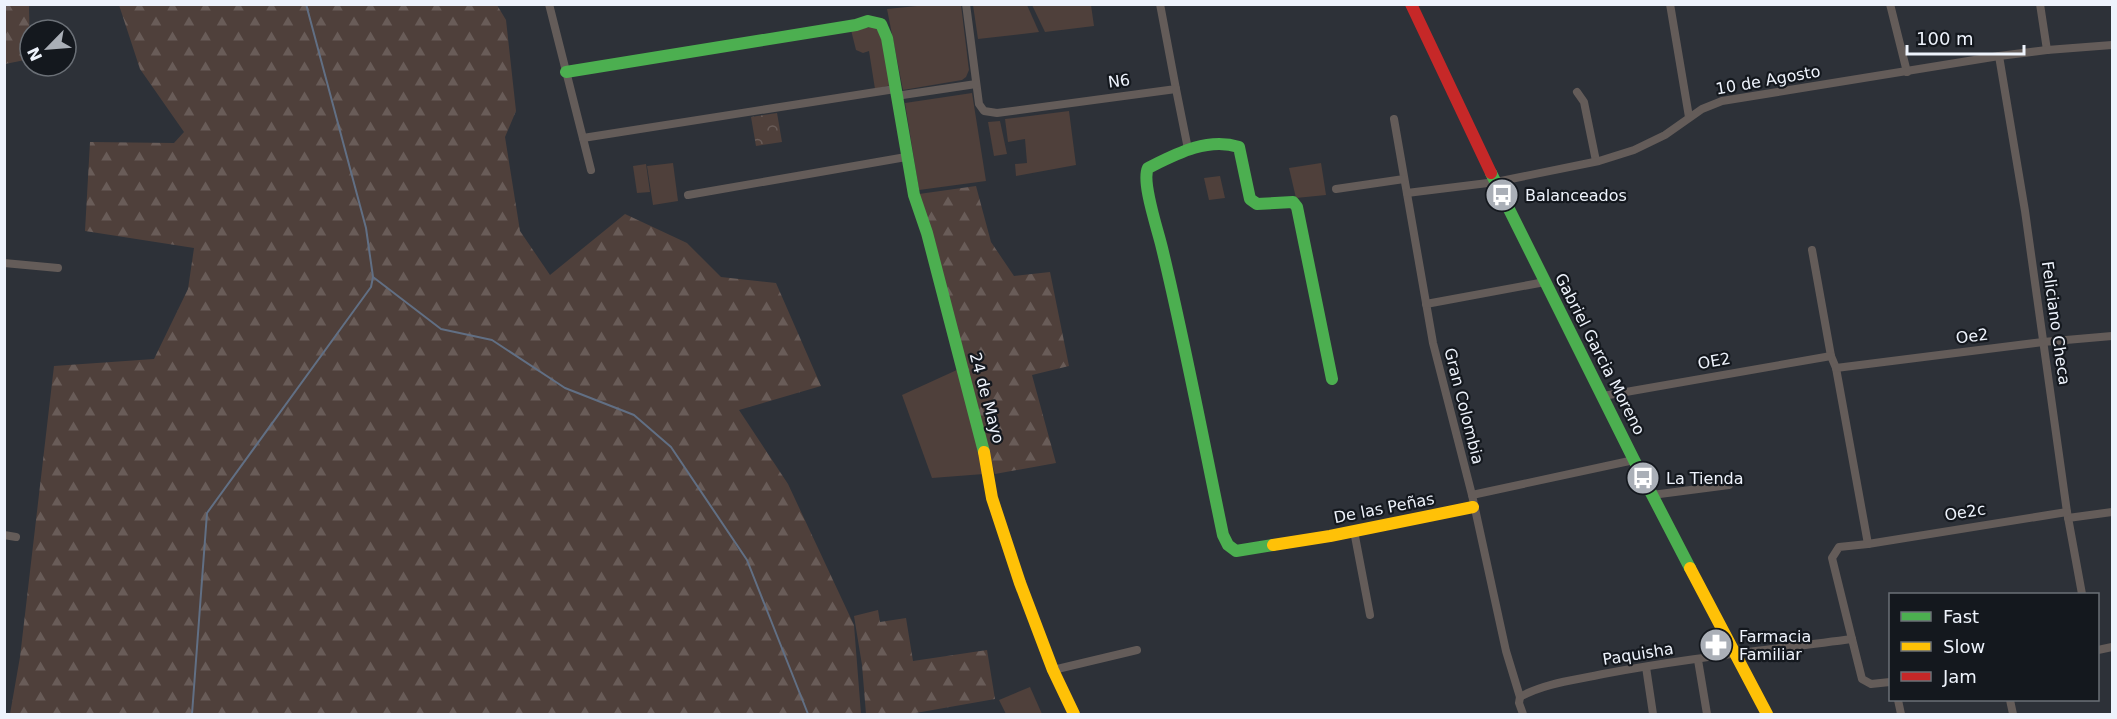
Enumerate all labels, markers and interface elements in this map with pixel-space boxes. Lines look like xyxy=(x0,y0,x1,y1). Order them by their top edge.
north arrow xyxy=(18,18,78,78)
scale bar xyxy=(1907,18,2024,56)
text: 100 m xyxy=(1916,28,1974,49)
text: N xyxy=(23,44,46,64)
street label: 10 de Agosto xyxy=(1714,61,1822,99)
street label: N6 xyxy=(1107,70,1131,92)
bus stop icon: Balanceados xyxy=(1484,177,1520,213)
place label: Balanceados xyxy=(1525,186,1627,205)
street label: Feliciano Checa xyxy=(2038,260,2074,386)
street label: Gabriel Garcia Moreno xyxy=(1551,270,1649,438)
street label: Oe2 xyxy=(1955,325,1989,347)
street label: Gran Colombia xyxy=(1440,346,1488,466)
street label: OE2 xyxy=(1696,349,1732,373)
street label: 24 de Mayo xyxy=(966,350,1008,446)
bus stop icon: La Tienda xyxy=(1625,460,1661,496)
place label: La Tienda xyxy=(1666,469,1743,488)
street label: De las Peñas xyxy=(1332,489,1436,527)
street label: Oe2c xyxy=(1943,499,1987,525)
legend xyxy=(1889,593,2099,701)
text: Fast xyxy=(1943,606,1979,627)
pharmacy icon: Farmacia Familiar xyxy=(1698,627,1734,663)
place label: Farmacia Familiar xyxy=(1739,627,1811,664)
text: Slow xyxy=(1943,636,1985,657)
street label: Paquisha xyxy=(1601,639,1675,669)
text: Jam xyxy=(1942,666,1977,687)

